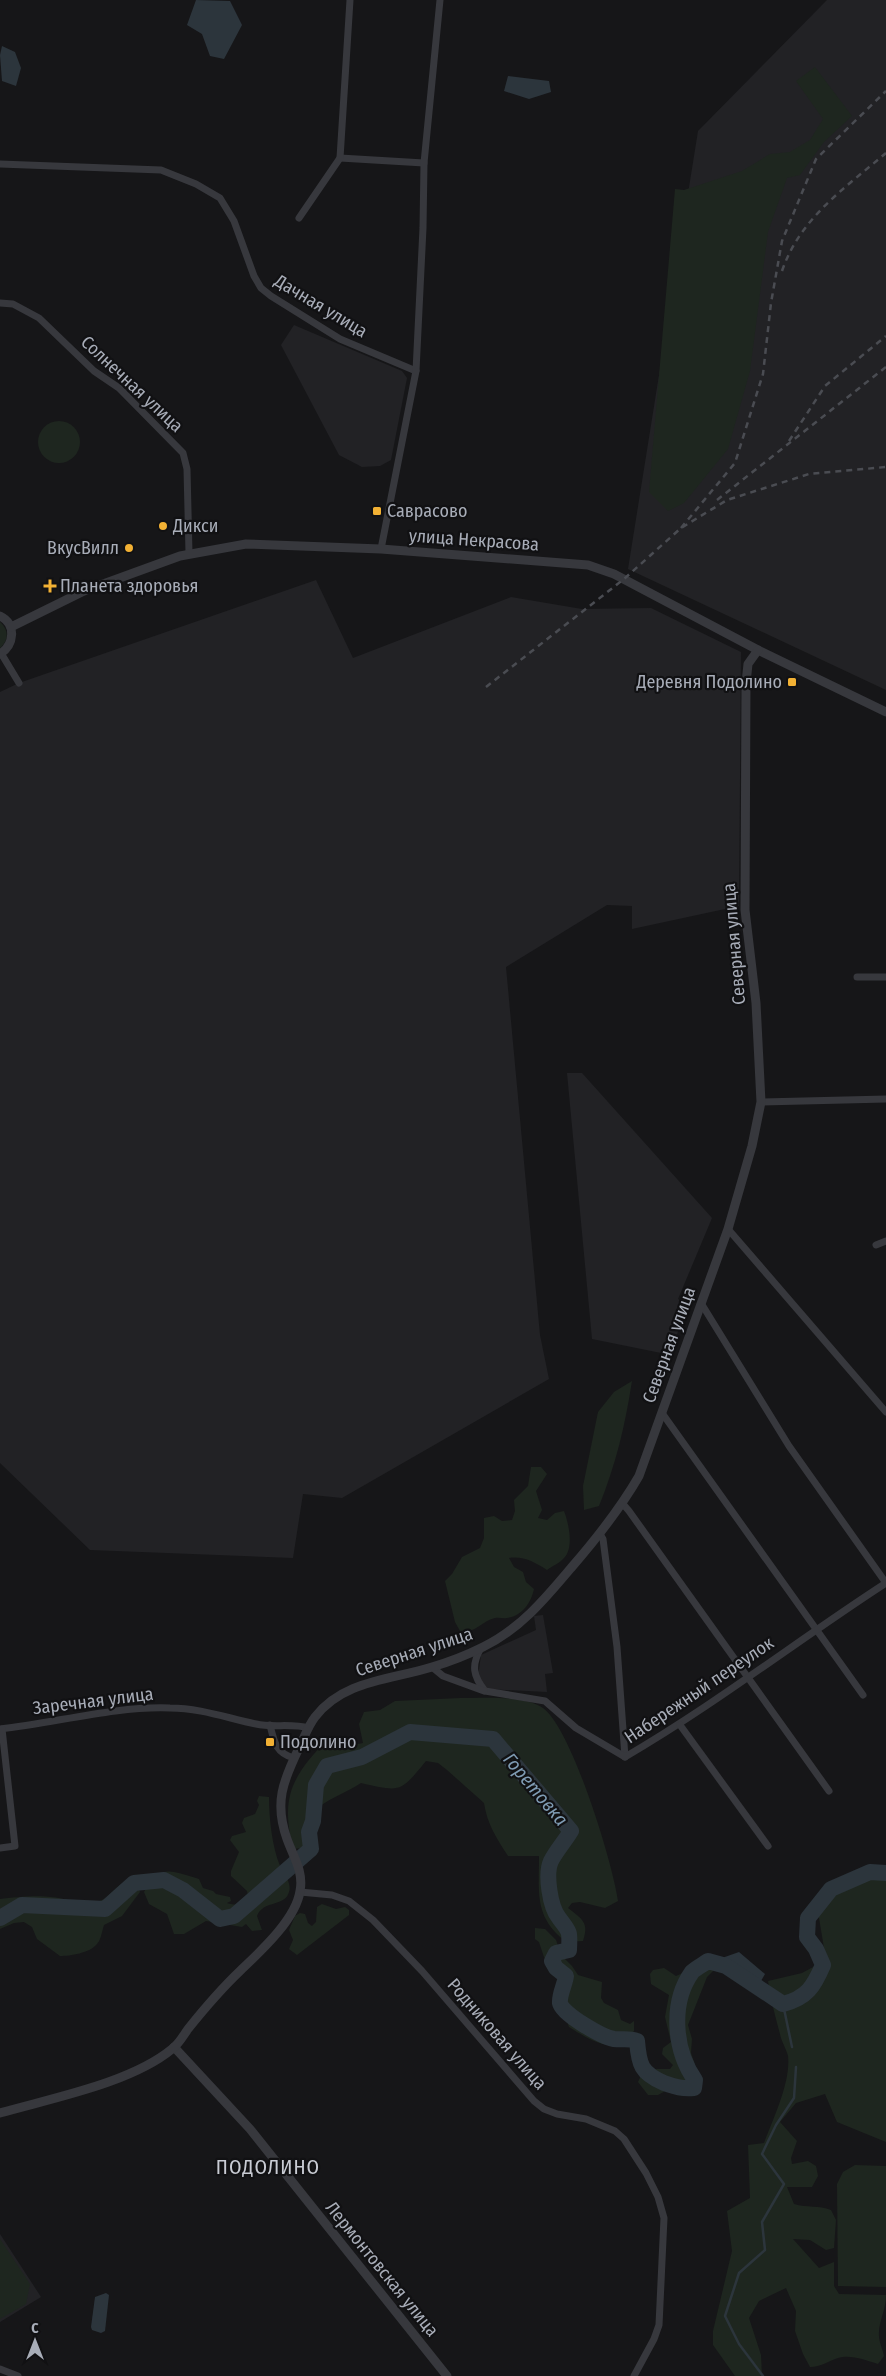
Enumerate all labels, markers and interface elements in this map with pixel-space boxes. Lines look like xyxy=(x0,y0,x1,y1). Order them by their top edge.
street label: Дачная улица xyxy=(270,269,372,342)
street label: Солнечная улица xyxy=(76,331,188,437)
place label: Саврасово xyxy=(387,500,467,522)
marker: Саврасово xyxy=(371,505,383,517)
place label: Дикси xyxy=(172,515,218,537)
marker: Дикси xyxy=(157,520,169,532)
street label: улица Некрасова xyxy=(408,524,540,556)
place label: ВкусВилл xyxy=(47,537,119,559)
marker: ВкусВилл xyxy=(123,542,135,554)
place label: Планета здоровья xyxy=(60,575,198,597)
marker: Планета здоровья xyxy=(44,580,56,592)
place label: Деревня Подолино xyxy=(635,671,782,693)
marker: Деревня Подолино xyxy=(786,676,798,688)
street label: Северная улица xyxy=(718,882,750,1006)
street label: Северная улица xyxy=(638,1284,700,1406)
street label: Северная улица xyxy=(353,1623,475,1681)
street label: Набережный переулок xyxy=(620,1632,778,1748)
street label: Заречная улица xyxy=(31,1683,155,1719)
place label: Подолино xyxy=(280,1731,356,1753)
marker: Подолино xyxy=(264,1736,276,1748)
water label: Горетовка xyxy=(498,1748,573,1831)
street label: Родниковая улица xyxy=(443,1974,551,2094)
district label: ПОДОЛИНО xyxy=(216,2155,320,2179)
street label: Лермонтовская улица xyxy=(321,2197,443,2341)
north arrow xyxy=(10,2316,60,2366)
text: С xyxy=(31,2320,39,2337)

